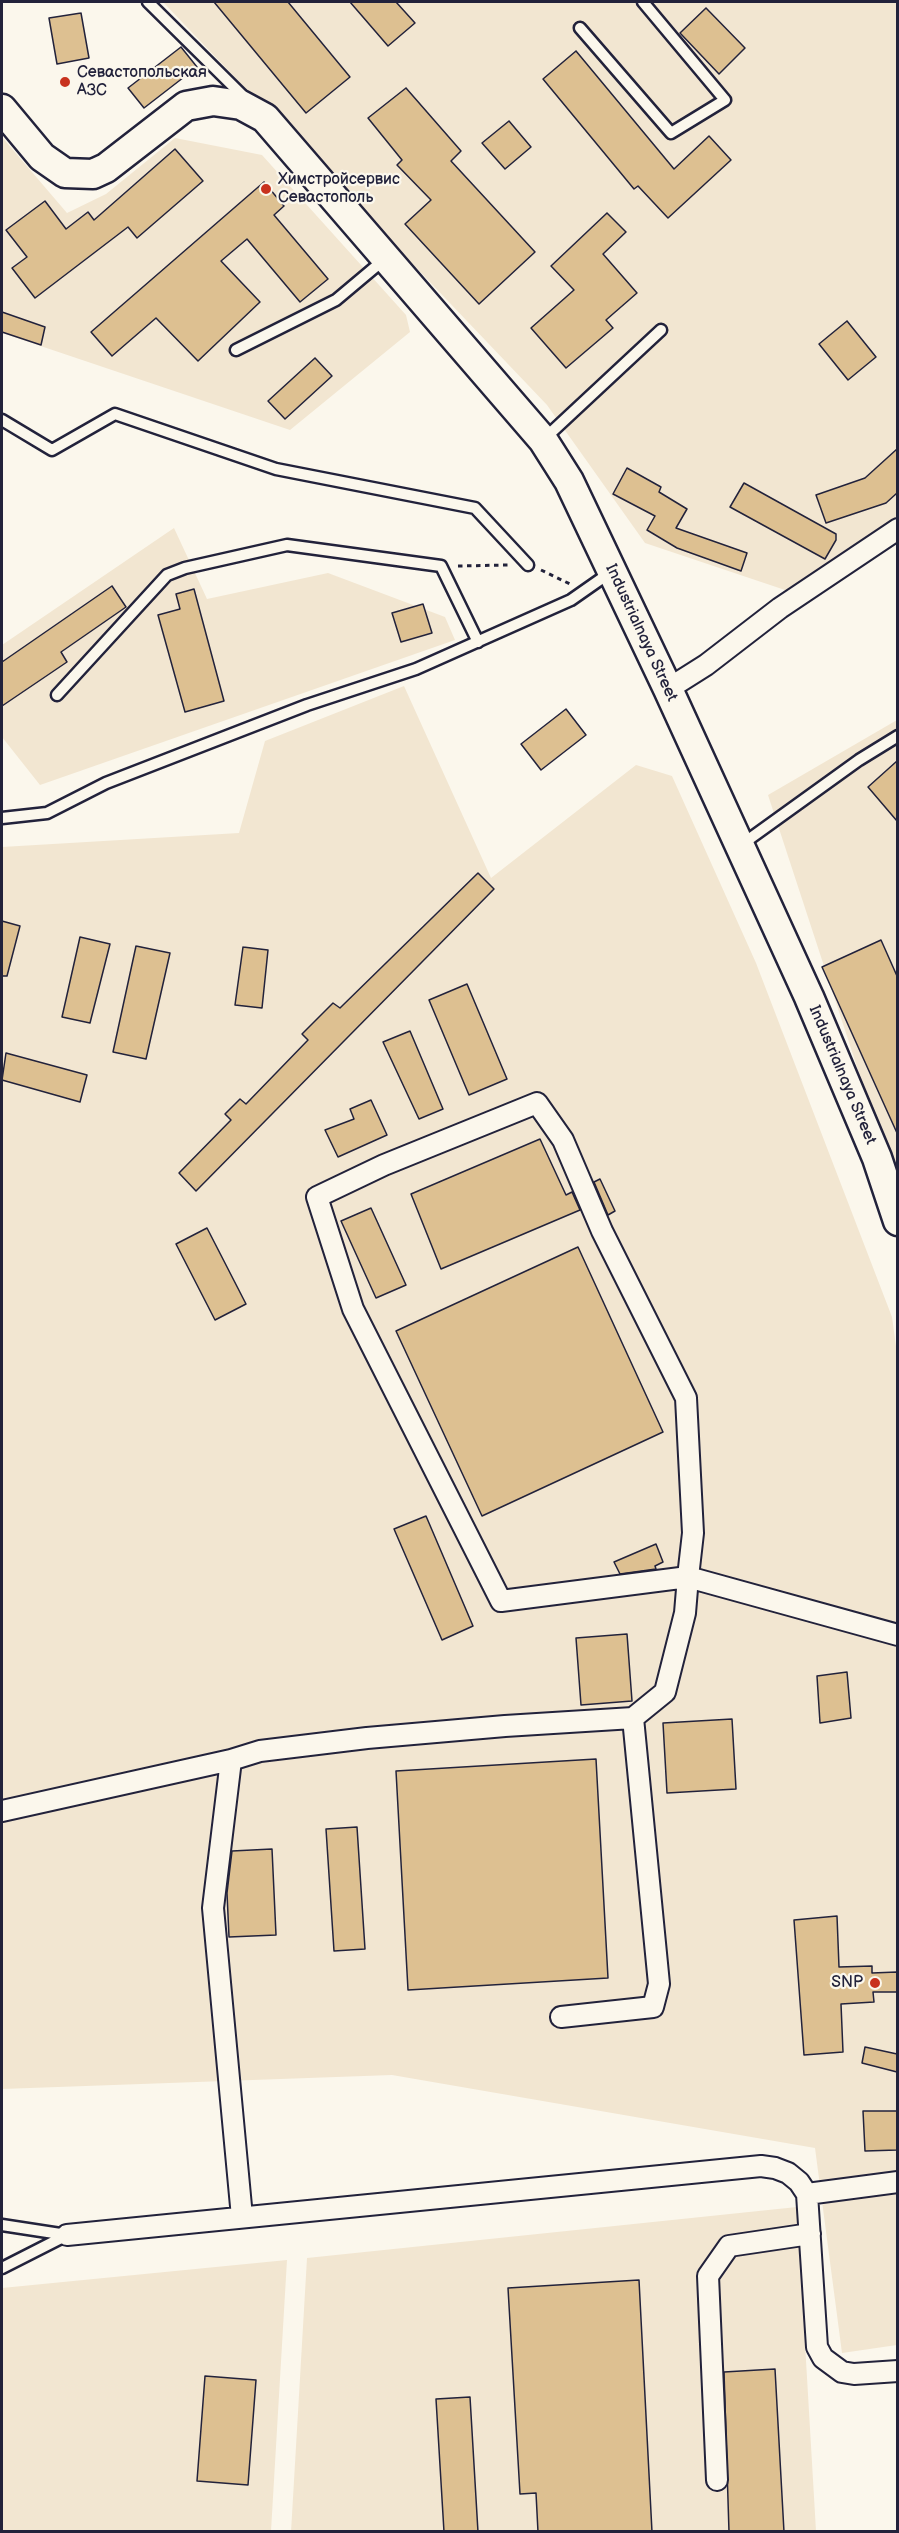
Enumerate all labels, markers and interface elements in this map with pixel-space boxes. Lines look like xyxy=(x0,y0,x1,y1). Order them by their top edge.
place label: Севастопольская АЗС xyxy=(77,63,207,101)
marker: Севастопольская АЗС xyxy=(58,75,72,89)
place label: Химстройсервис Севастополь xyxy=(278,170,400,208)
marker: Химстройсервис Севастополь xyxy=(259,182,273,196)
street label: Industrialnaya Street xyxy=(601,561,681,705)
street label: Industrialnaya Street xyxy=(804,1003,880,1147)
place label: SNP xyxy=(831,1973,863,1993)
marker: SNP xyxy=(868,1976,882,1990)

